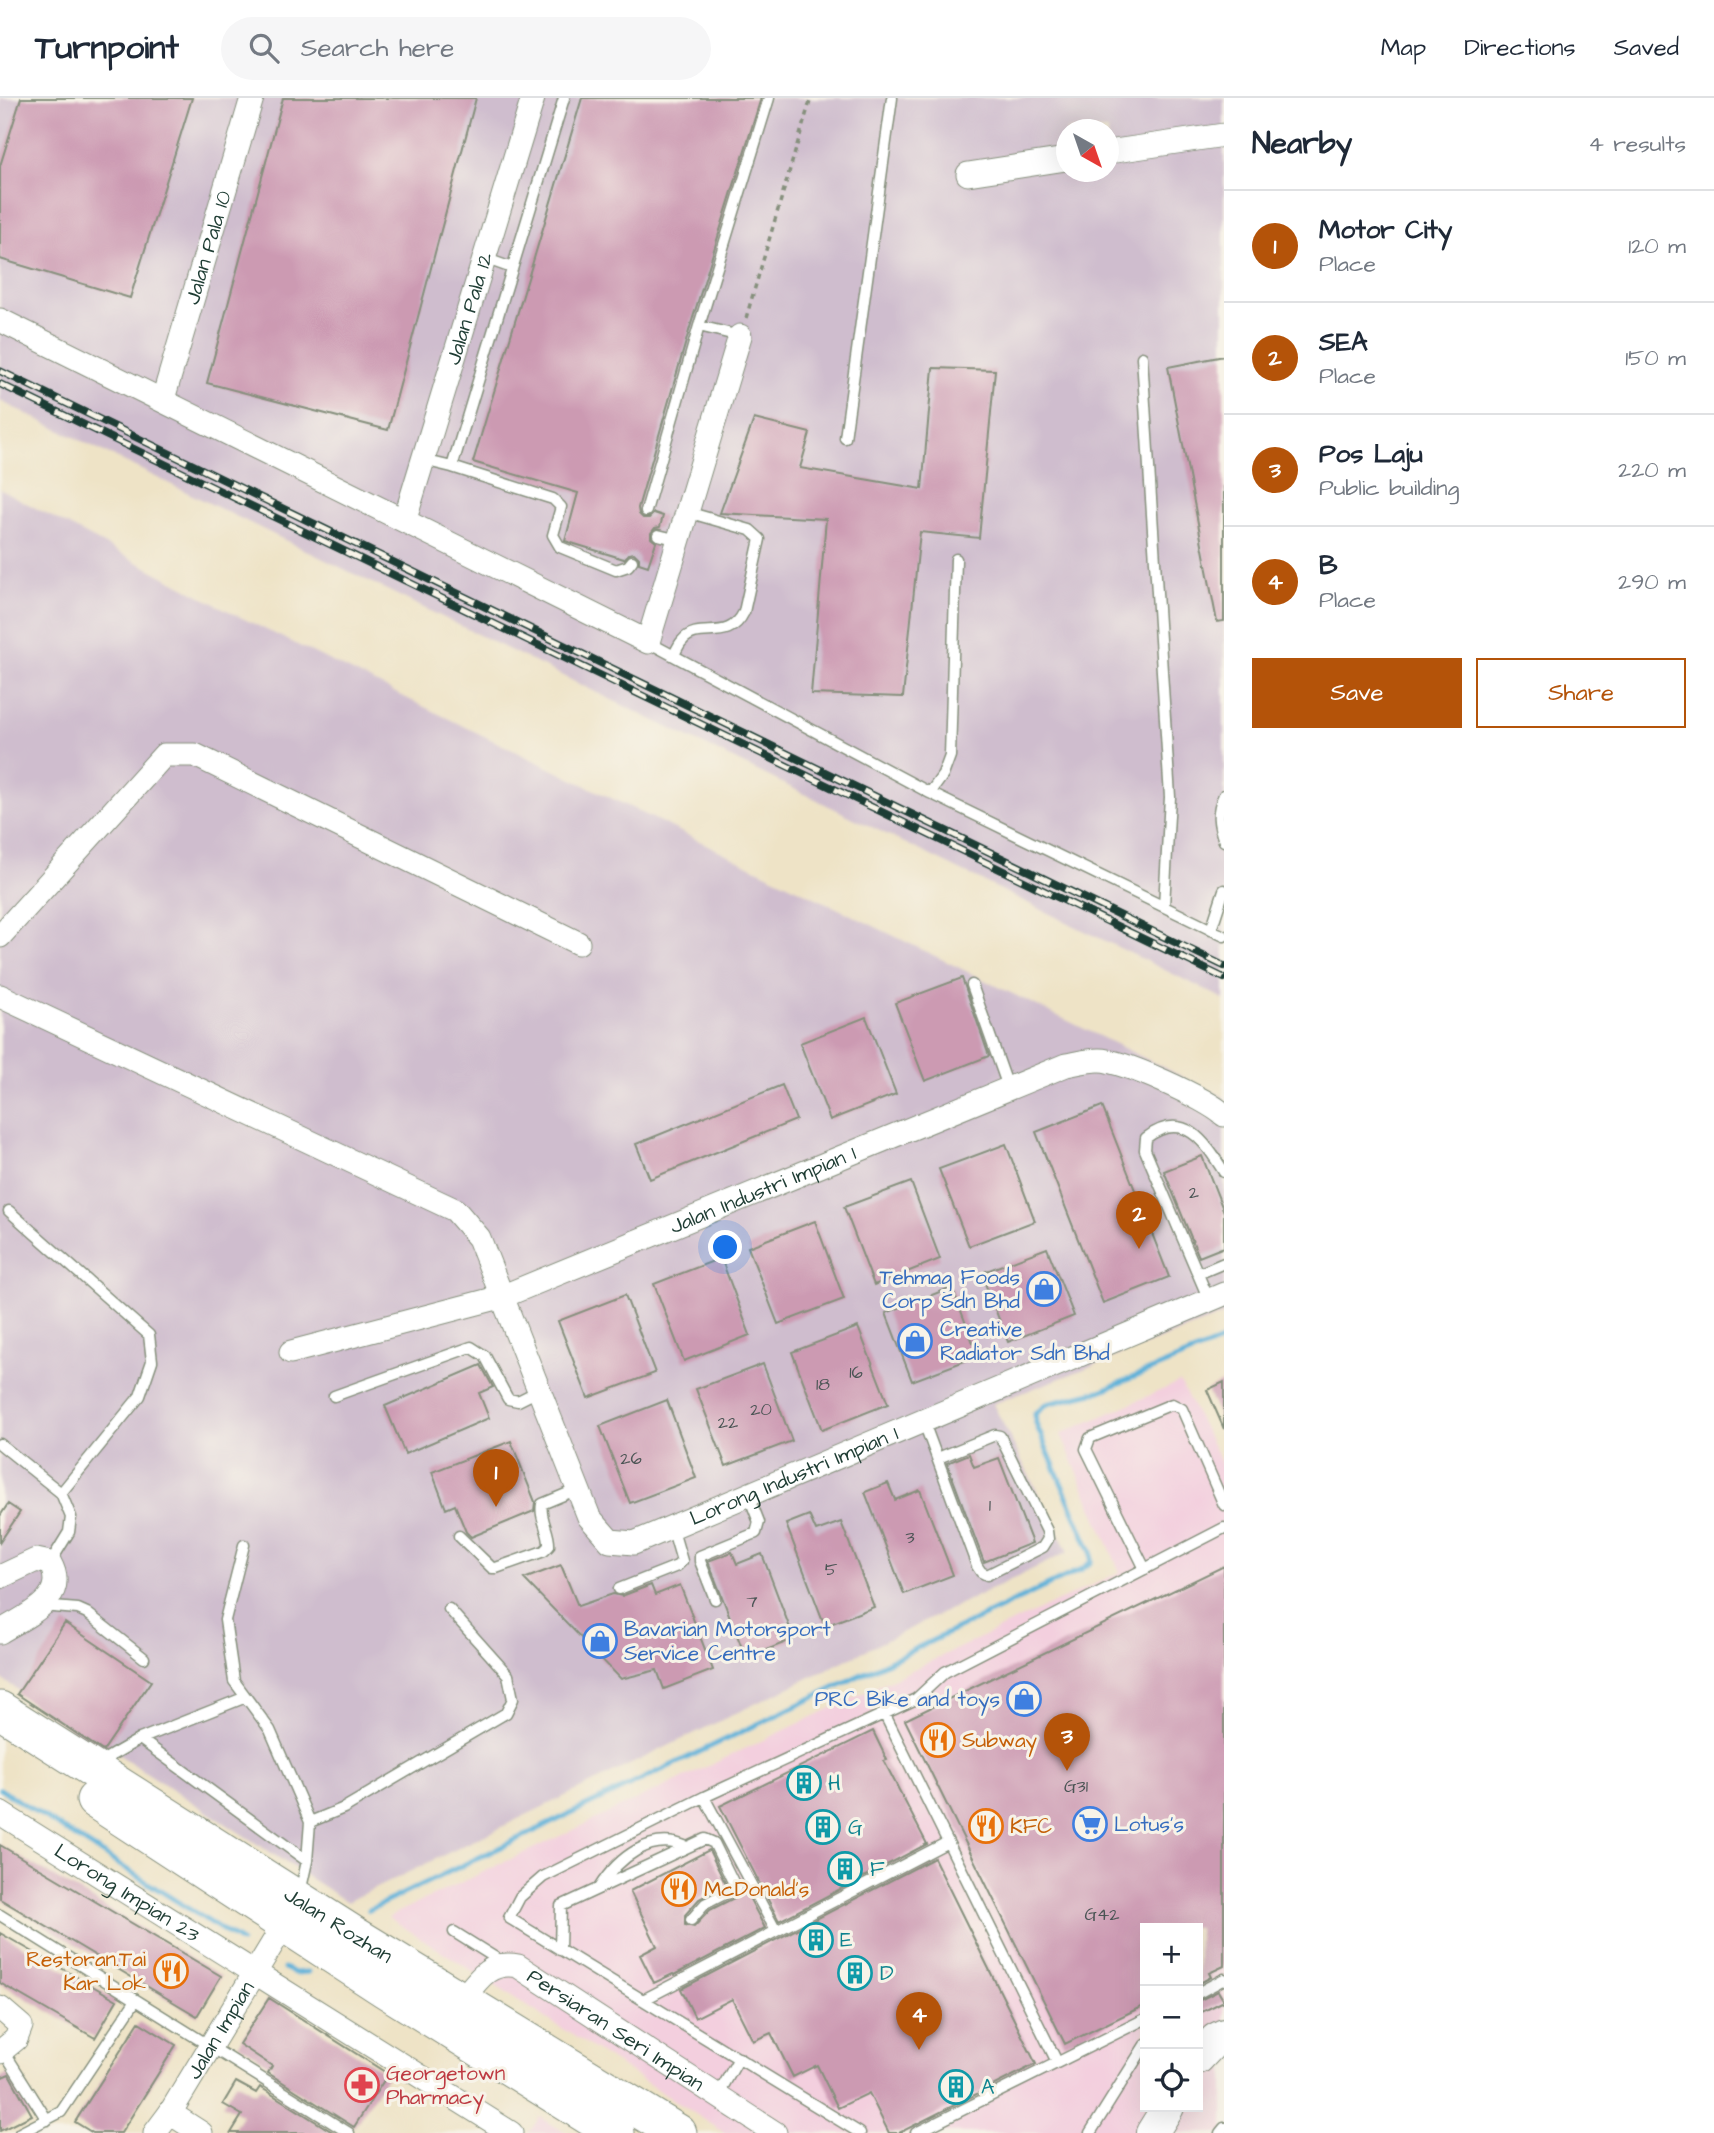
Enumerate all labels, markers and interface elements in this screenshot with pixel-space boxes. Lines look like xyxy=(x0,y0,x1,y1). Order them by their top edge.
search box xyxy=(221,17,711,80)
text: Turnpoint xyxy=(35,25,179,71)
icon: search xyxy=(245,29,283,67)
text: Search here xyxy=(301,30,454,66)
text: Map xyxy=(1381,31,1426,65)
text: Directions xyxy=(1464,31,1576,65)
text: Saved xyxy=(1614,31,1679,65)
north arrow xyxy=(1056,119,1119,182)
text: Nearby xyxy=(1252,123,1352,165)
text: 4 results xyxy=(1588,128,1686,160)
street label: Jalan Pala 10 xyxy=(177,187,238,308)
text: Motor City xyxy=(1319,212,1452,248)
text: 1 xyxy=(1274,230,1276,262)
text: 120 m xyxy=(1628,230,1686,262)
text: Place xyxy=(1319,248,1376,280)
street label: Jalan Pala 12 xyxy=(438,249,500,368)
text: SEA xyxy=(1319,324,1368,360)
text: 2 xyxy=(1268,342,1282,374)
text: 150 m xyxy=(1625,342,1686,374)
text: Place xyxy=(1319,360,1376,392)
text: Pos Laju xyxy=(1319,436,1423,472)
text: 3 xyxy=(1269,454,1281,486)
text: 220 m xyxy=(1618,454,1686,486)
text: Public building xyxy=(1319,472,1459,504)
text: B xyxy=(1319,548,1337,584)
text: 4 xyxy=(1267,566,1283,598)
text: 290 m xyxy=(1618,566,1686,598)
text: Place xyxy=(1319,584,1376,616)
button: Save xyxy=(1252,658,1462,728)
button: Share xyxy=(1476,658,1686,728)
street label: Jalan Industri Impian 1 xyxy=(665,1138,860,1241)
house number: 2 xyxy=(1189,1180,1200,1205)
pin: 2 xyxy=(1116,1191,1162,1249)
your location xyxy=(708,1230,742,1264)
place label: Tehmag Foods Corp Sdn Bhd xyxy=(879,1263,1020,1317)
shop icon: Tehmag Foods Corp Sdn Bhd xyxy=(1025,1270,1063,1308)
place label: Creative Radiator Sdn Bhd xyxy=(940,1315,1110,1368)
shop icon: Creative Radiator Sdn Bhd xyxy=(896,1322,934,1360)
house number: 16 xyxy=(849,1360,863,1385)
house number: 18 xyxy=(816,1372,830,1397)
house number: 20 xyxy=(750,1397,772,1422)
house number: 22 xyxy=(718,1410,739,1435)
street label: Lorong Industri Impian 1 xyxy=(685,1419,903,1532)
house number: 26 xyxy=(620,1446,642,1471)
pin: 1 xyxy=(473,1449,519,1507)
house number: 1 xyxy=(989,1493,991,1518)
house number: 3 xyxy=(905,1525,915,1550)
house number: 5 xyxy=(825,1557,838,1582)
house number: 7 xyxy=(746,1589,758,1614)
place label: Bavarian Motorsport Service Centre xyxy=(624,1615,831,1668)
shop icon: Bavarian Motorsport Service Centre xyxy=(581,1622,619,1660)
shop icon: PRC Bike and toys xyxy=(1005,1680,1043,1718)
place label: PRC Bike and toys xyxy=(815,1685,1000,1716)
pin: 3 xyxy=(1044,1713,1090,1771)
restaurant icon: Subway xyxy=(919,1721,957,1759)
place label: Subway xyxy=(962,1726,1038,1757)
building icon: H xyxy=(785,1764,823,1802)
place label: H xyxy=(828,1769,841,1798)
house number: G31 xyxy=(1064,1774,1088,1799)
supermarket icon: Lotus's xyxy=(1071,1805,1109,1843)
restaurant icon: KFC xyxy=(967,1807,1005,1845)
building icon: G xyxy=(804,1808,842,1846)
place label: Lotus's xyxy=(1114,1810,1184,1839)
place label: KFC xyxy=(1010,1812,1052,1841)
place label: G xyxy=(848,1813,863,1842)
street label: Lorong Impian 23 xyxy=(49,1836,206,1949)
building icon: F xyxy=(826,1850,864,1888)
place label: F xyxy=(870,1855,885,1884)
restaurant icon: McDonald's xyxy=(660,1870,698,1908)
place label: McDonald's xyxy=(704,1875,809,1904)
street label: Jalan Rozhan xyxy=(279,1880,399,1970)
house number: G42 xyxy=(1084,1902,1120,1927)
building icon: E xyxy=(797,1921,835,1959)
map controls xyxy=(1140,1923,1203,2112)
button: + xyxy=(1140,1923,1203,1986)
place label: E xyxy=(840,1926,853,1955)
place label: Restoran.Tai Kar Lok xyxy=(26,1945,146,1998)
restaurant icon: Restoran.Tai Kar Lok xyxy=(152,1952,190,1990)
building icon: D xyxy=(836,1954,874,1992)
place label: D xyxy=(880,1959,894,1988)
street label: Persiaran Seri Impian xyxy=(522,1961,710,2098)
street label: Jalan Impian xyxy=(179,1975,261,2085)
button: − xyxy=(1140,1986,1203,2049)
pin: 4 xyxy=(896,1992,942,2050)
button: locate xyxy=(1140,2049,1203,2112)
place label: Georgetown Pharmacy xyxy=(386,2059,505,2114)
pharmacy icon: Georgetown Pharmacy xyxy=(343,2066,381,2104)
building icon: A xyxy=(937,2068,975,2106)
place label: A xyxy=(981,2073,995,2102)

